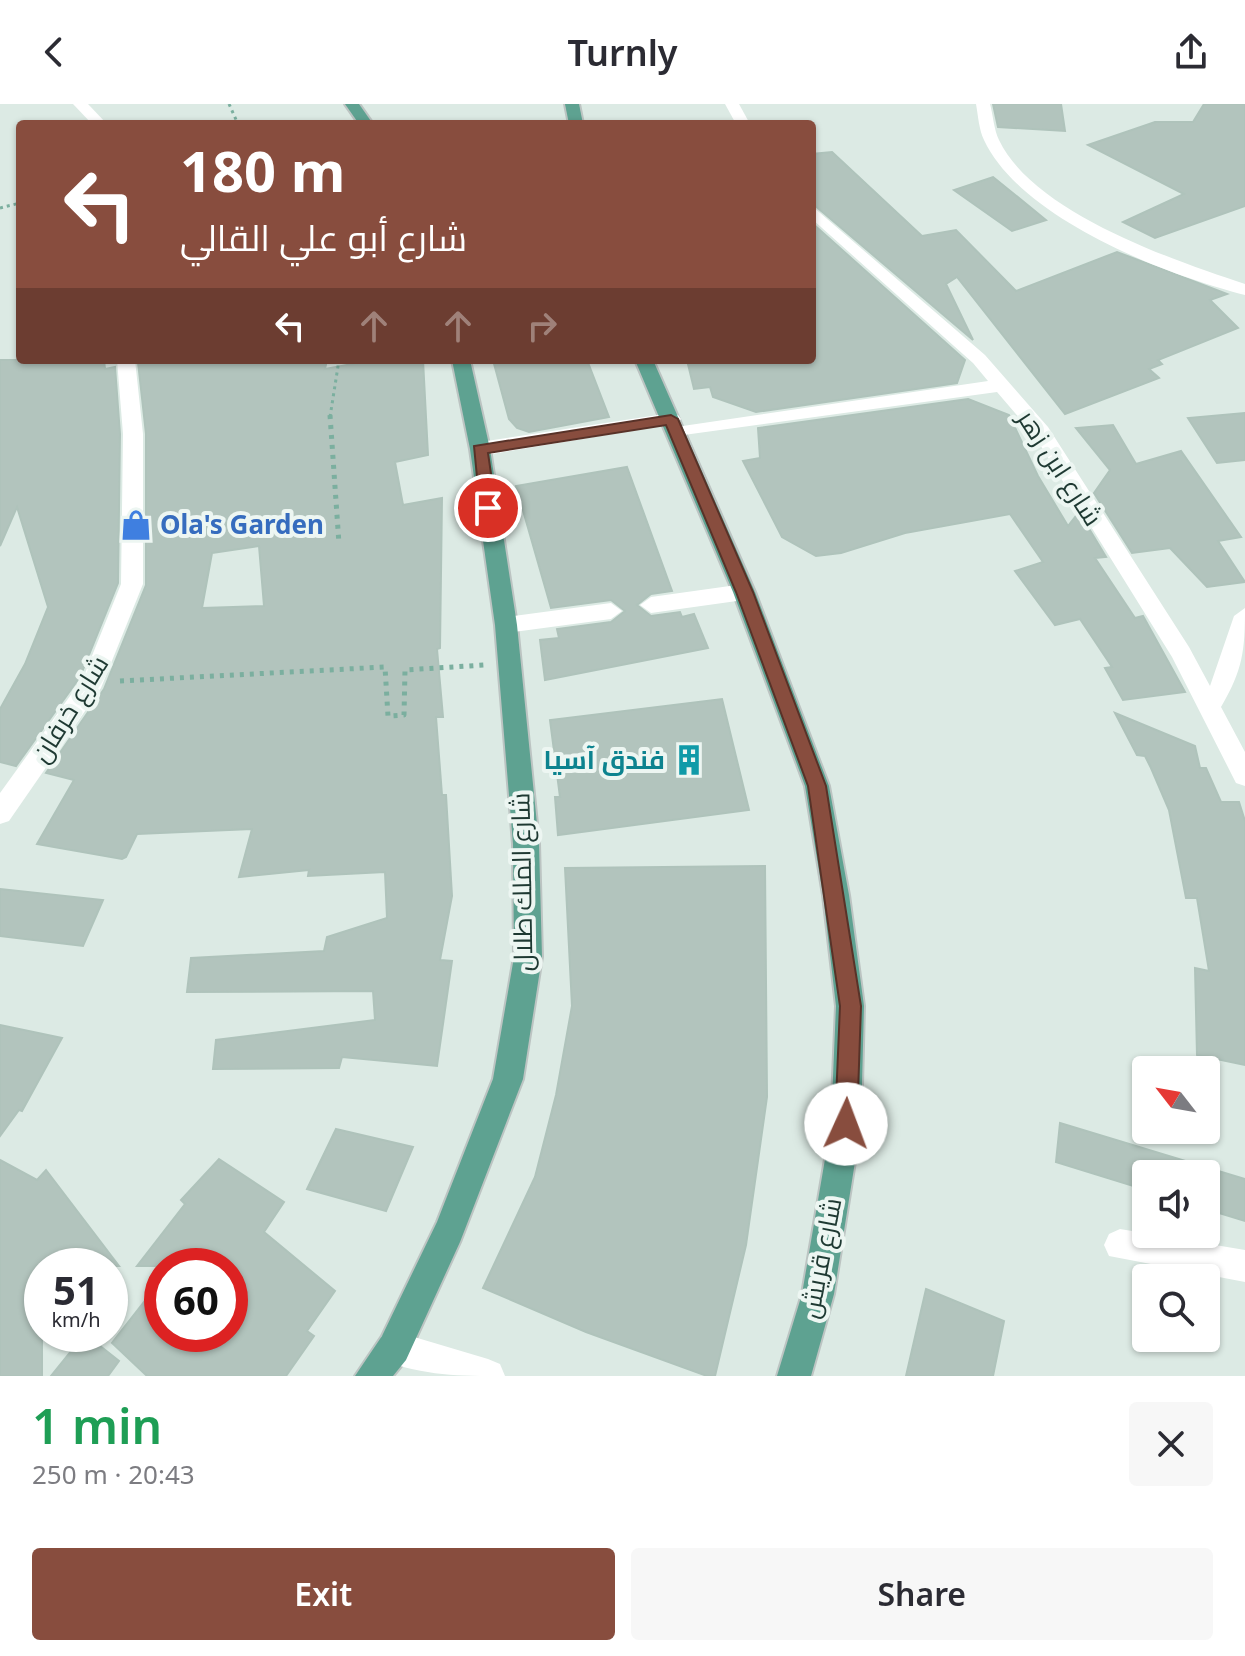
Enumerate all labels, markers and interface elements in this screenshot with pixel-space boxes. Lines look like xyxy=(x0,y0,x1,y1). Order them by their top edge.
text: Turnly xyxy=(567,28,678,77)
icon: back xyxy=(32,30,76,74)
icon: share xyxy=(1169,30,1213,74)
text: 180 m xyxy=(180,132,345,208)
icon: left xyxy=(48,152,152,256)
text: شارع أبو علي القالي xyxy=(180,213,467,262)
icon: left xyxy=(268,304,312,348)
icon: ahead xyxy=(352,304,396,348)
icon: ahead xyxy=(436,304,480,348)
icon: right xyxy=(520,304,564,348)
street label: شارع ابن زهر xyxy=(1009,401,1112,532)
pin xyxy=(454,474,522,542)
icon: arrive xyxy=(466,486,510,530)
place label: Ola's Garden xyxy=(160,506,324,542)
shop icon: Ola's Garden xyxy=(119,508,153,542)
street label: شارع خرفان xyxy=(22,648,116,769)
place label: فندق آسيا xyxy=(544,741,665,777)
building icon: فندق آسيا xyxy=(672,743,706,777)
street label: شارع الملك طلال xyxy=(501,792,541,972)
north arrow xyxy=(1132,1056,1220,1144)
map controls xyxy=(1132,1056,1220,1352)
position arrow xyxy=(804,1082,888,1166)
button: sound xyxy=(1132,1160,1220,1248)
street label: شارع قريش xyxy=(791,1194,849,1321)
speed limit sign: 60 xyxy=(144,1248,248,1352)
text: 51 xyxy=(53,1262,99,1317)
button: search xyxy=(1132,1264,1220,1352)
text: km/h xyxy=(51,1306,101,1333)
text: 1 min xyxy=(32,1393,162,1458)
button: close xyxy=(1129,1402,1213,1486)
text: 250 m · 20:43 xyxy=(32,1456,195,1492)
button: Exit xyxy=(32,1548,615,1640)
button: Share xyxy=(631,1548,1213,1640)

